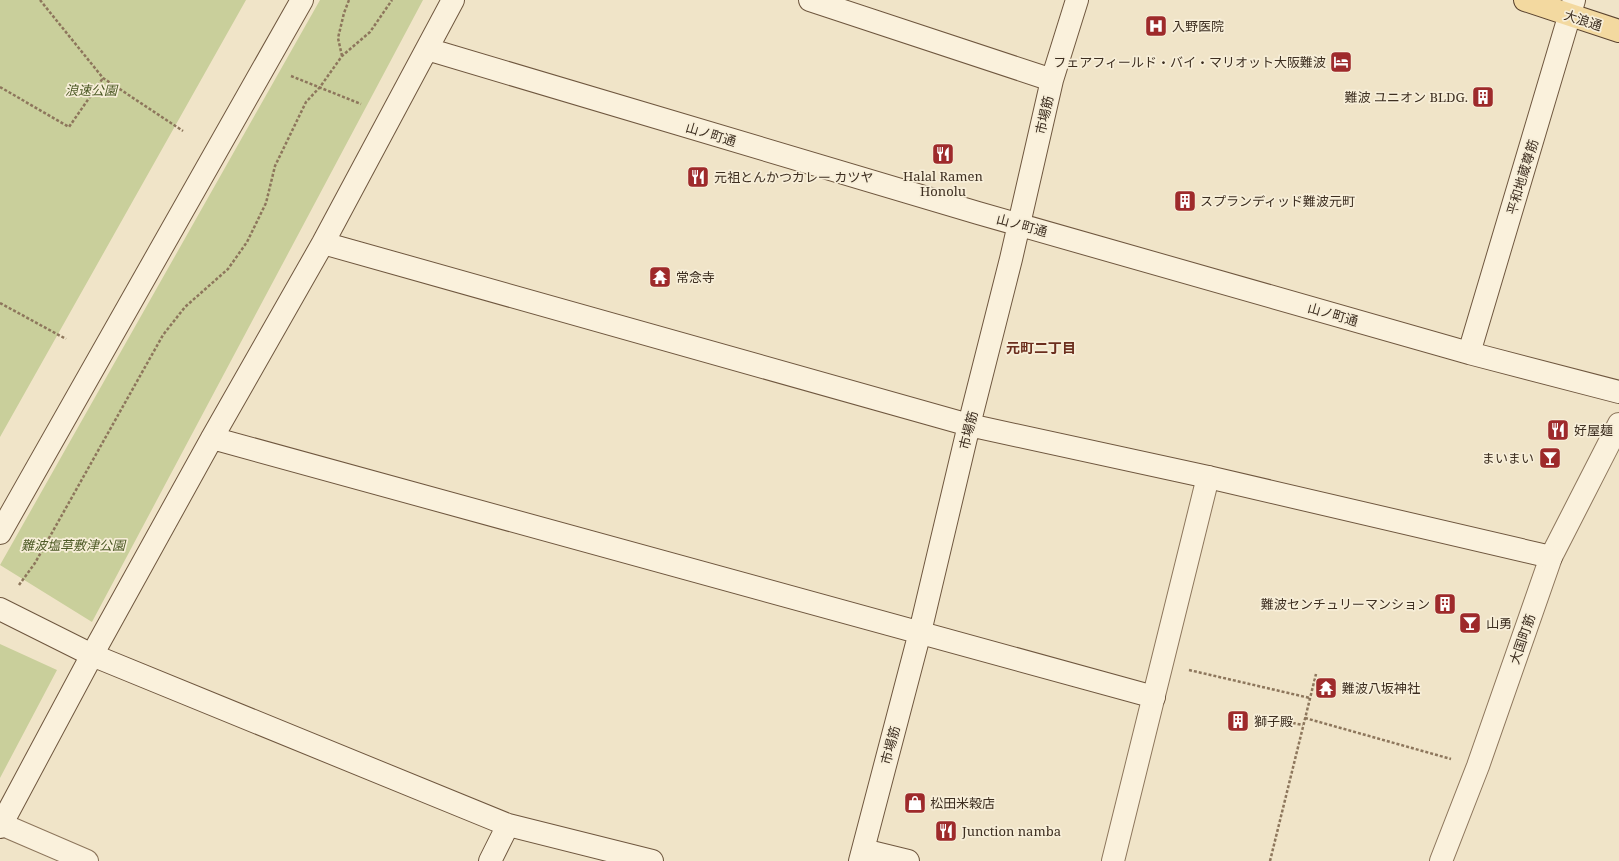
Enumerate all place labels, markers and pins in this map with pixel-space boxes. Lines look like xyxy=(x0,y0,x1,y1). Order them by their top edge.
hospital icon: 入野医院 xyxy=(1143,13,1169,39)
place label: 入野医院 xyxy=(1172,17,1224,35)
hotel icon: フェアフィールド・バイ・マリオット大阪難波 xyxy=(1328,49,1354,75)
place label: フェアフィールド・バイ・マリオット大阪難波 xyxy=(1053,53,1326,71)
building icon: 難波 ユニオン BLDG. xyxy=(1470,84,1496,110)
place label: 難波 ユニオン BLDG. xyxy=(1345,88,1468,106)
restaurant icon: Halal Ramen Honolu xyxy=(930,141,956,167)
restaurant icon: 元祖とんかつカレー カツヤ xyxy=(685,164,711,190)
place label: Halal Ramen Honolu xyxy=(903,167,984,200)
place label: 元祖とんかつカレー カツヤ xyxy=(714,168,873,186)
building icon: スプランディッド難波元町 xyxy=(1172,188,1198,214)
place label: スプランディッド難波元町 xyxy=(1200,192,1355,210)
temple icon: 常念寺 xyxy=(647,264,673,290)
place label: 常念寺 xyxy=(676,268,715,286)
restaurant icon: 好屋麺 xyxy=(1545,417,1571,443)
place label: 好屋麺 xyxy=(1574,421,1613,439)
bar icon: まいまい xyxy=(1537,445,1563,471)
place label: まいまい xyxy=(1482,449,1534,467)
building icon: 難波センチュリーマンション xyxy=(1432,591,1458,617)
place label: 難波センチュリーマンション xyxy=(1261,595,1430,613)
bar icon: 山勇 xyxy=(1457,610,1483,636)
place label: 山勇 xyxy=(1486,614,1512,632)
temple icon: 難波八坂神社 xyxy=(1313,675,1339,701)
place label: 難波八坂神社 xyxy=(1342,679,1420,697)
building icon: 獅子殿 xyxy=(1225,708,1251,734)
place label: 獅子殿 xyxy=(1254,712,1293,730)
shop icon: 松田米穀店 xyxy=(902,790,928,816)
place label: 松田米穀店 xyxy=(930,794,995,812)
restaurant icon: Junction namba xyxy=(933,818,959,844)
place label: Junction namba xyxy=(961,822,1061,840)

